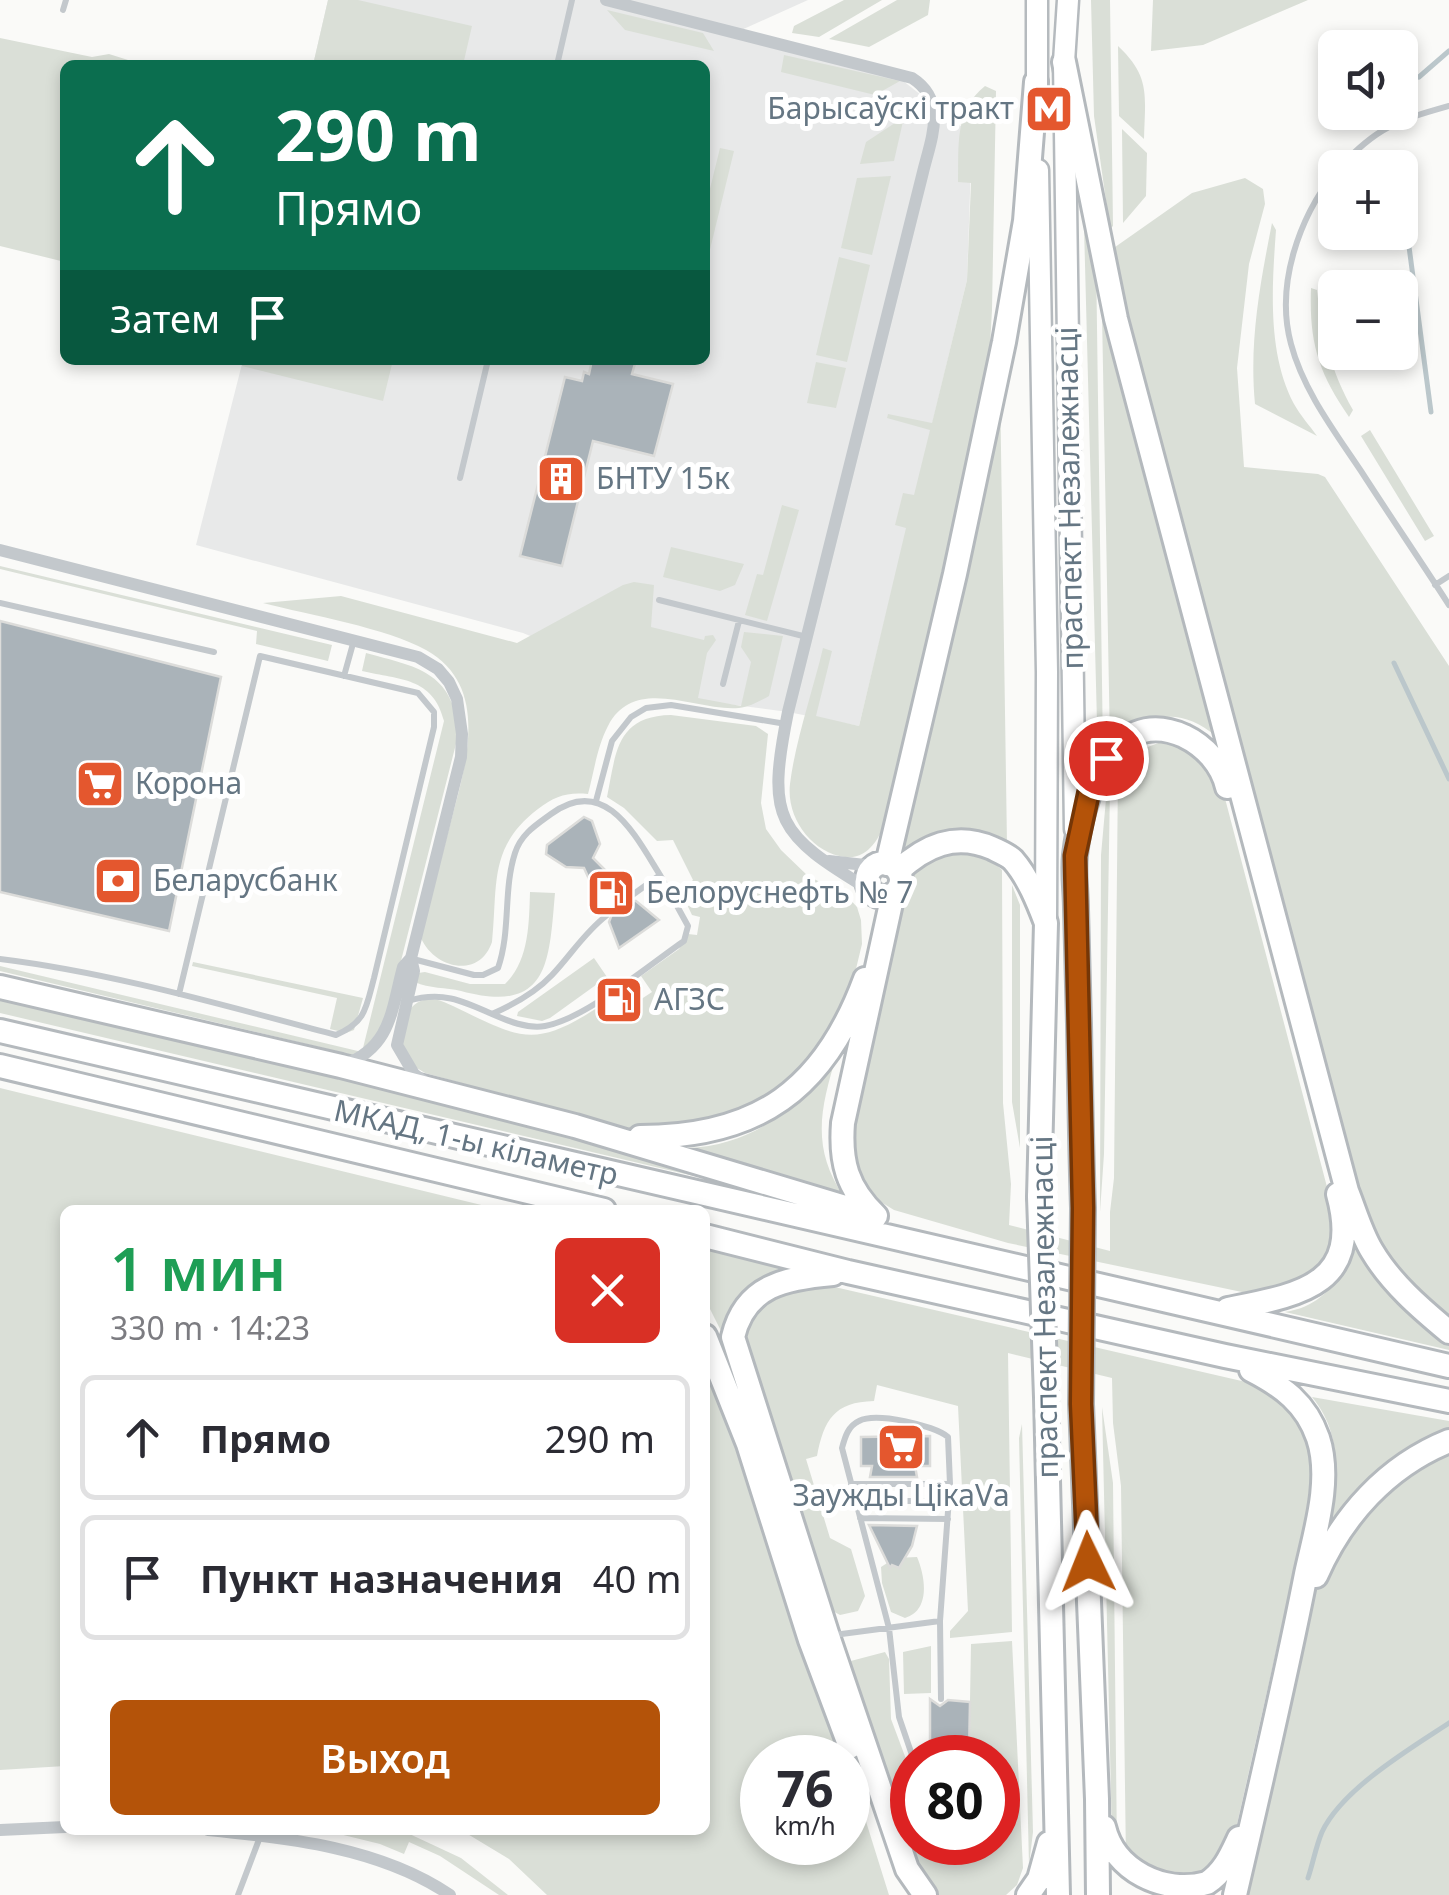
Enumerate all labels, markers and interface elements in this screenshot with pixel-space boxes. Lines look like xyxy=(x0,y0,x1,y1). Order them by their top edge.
map controls xyxy=(1318,30,1418,370)
button: sound xyxy=(1318,30,1418,130)
metro station icon: Барысаўскі тракт xyxy=(1023,83,1075,135)
text: 290 m xyxy=(275,86,482,182)
place label: Барысаўскі тракт xyxy=(767,87,1014,128)
icon: ahead xyxy=(110,100,240,230)
button: + xyxy=(1318,150,1418,250)
text: Прямо xyxy=(275,177,422,238)
button: − xyxy=(1318,270,1418,370)
icon: arrive xyxy=(240,290,295,345)
text: Затем xyxy=(110,292,220,344)
street label: праспект Незалежнасці xyxy=(1045,326,1092,670)
building icon: БНТУ 15к xyxy=(535,453,587,505)
place label: БНТУ 15к xyxy=(596,457,730,498)
pin xyxy=(1064,716,1149,801)
icon: arrive xyxy=(1079,731,1134,786)
supermarket icon: Корона xyxy=(74,758,126,810)
place label: Корона xyxy=(135,762,242,803)
bank icon: Беларусбанк xyxy=(92,855,144,907)
place label: Беларусбанк xyxy=(153,859,338,900)
fuel station icon: Белоруснефть № 7 xyxy=(585,867,637,919)
place label: Белоруснефть № 7 xyxy=(646,871,913,912)
fuel station icon: АГЗС xyxy=(593,974,645,1026)
place label: АГЗС xyxy=(654,978,725,1019)
street label: МКАД, 1-ы кіламетр xyxy=(330,1089,622,1194)
street label: праспект Незалежнасці xyxy=(1020,1135,1067,1479)
text: 1 мин xyxy=(110,1227,286,1309)
button: close xyxy=(555,1238,660,1343)
text: 330 m · 14:23 xyxy=(110,1306,310,1349)
icon: ahead xyxy=(115,1410,170,1465)
text: Прямо xyxy=(200,1412,331,1464)
text: 290 m xyxy=(544,1412,655,1464)
supermarket icon: Заужды ЦікаVа xyxy=(875,1421,927,1473)
place label: Заужды ЦікаVа xyxy=(792,1474,1010,1515)
position arrow xyxy=(1036,1510,1140,1614)
icon: arrive xyxy=(115,1550,170,1605)
text: Пункт назначения xyxy=(200,1552,563,1604)
text: 40 m xyxy=(593,1552,682,1604)
button: Выход xyxy=(110,1700,660,1815)
speed limit sign: 80 xyxy=(890,1735,1020,1865)
text: 76 xyxy=(776,1754,834,1822)
text: km/h xyxy=(774,1808,836,1842)

